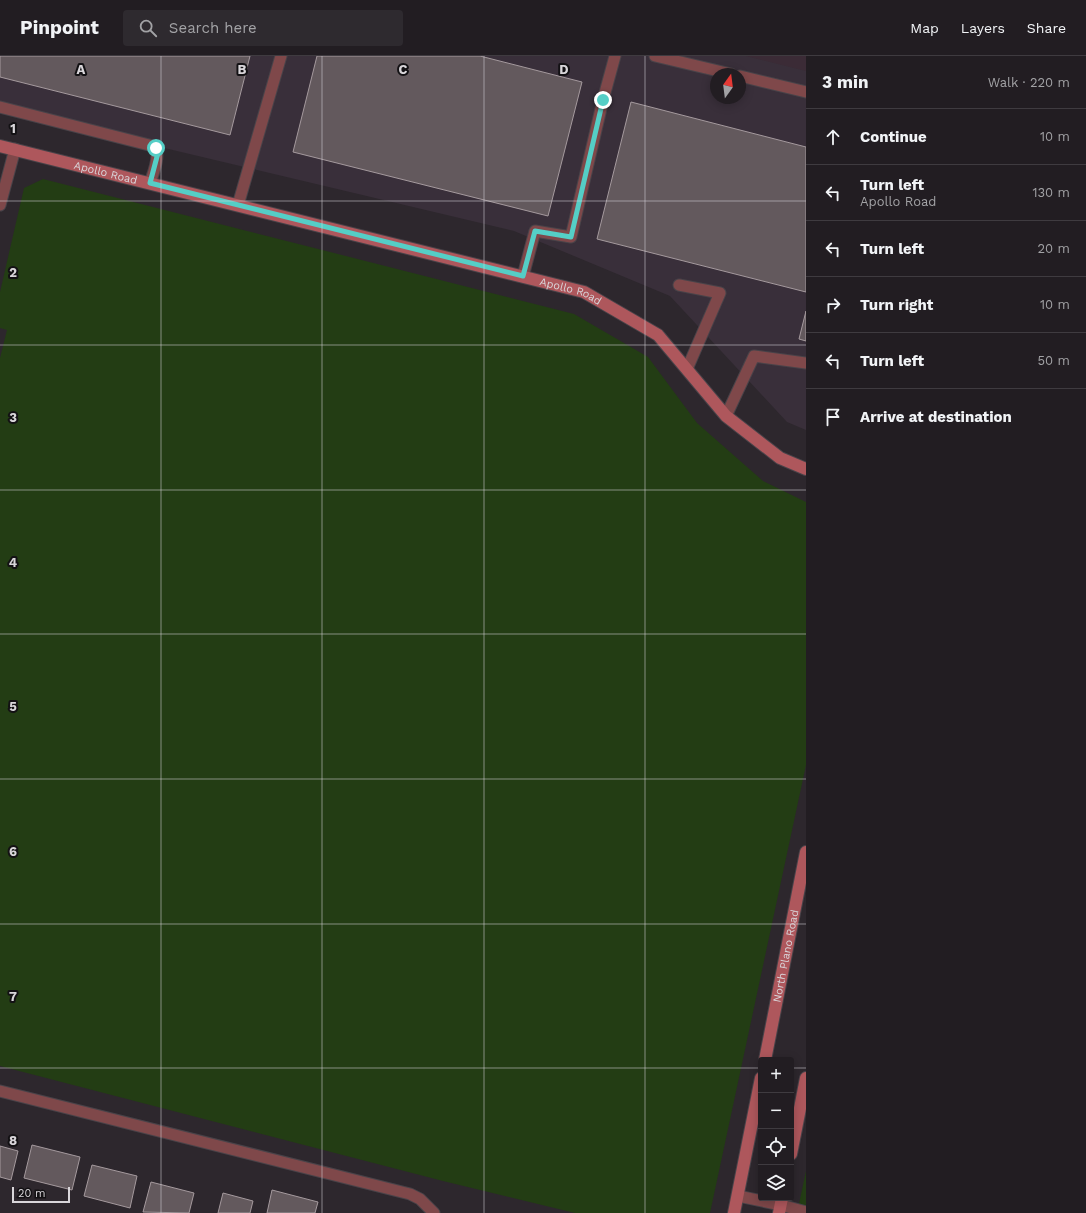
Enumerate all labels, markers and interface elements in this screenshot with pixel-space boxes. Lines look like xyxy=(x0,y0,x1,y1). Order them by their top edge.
search box xyxy=(123,10,403,46)
text: Pinpoint xyxy=(20,16,99,39)
icon: search xyxy=(137,17,159,39)
text: Search here xyxy=(169,19,257,37)
text: Map xyxy=(910,20,939,36)
text: Layers xyxy=(961,20,1005,36)
text: Share xyxy=(1027,20,1066,36)
text: A xyxy=(77,62,86,77)
text: B xyxy=(238,62,247,77)
text: C xyxy=(399,62,408,77)
text: D xyxy=(559,62,569,77)
north arrow xyxy=(710,68,746,104)
text: 3 min xyxy=(822,72,868,92)
text: Walk · 220 m xyxy=(988,75,1070,90)
route end xyxy=(594,91,612,109)
text: 1 xyxy=(10,121,16,136)
icon: ahead xyxy=(822,126,844,148)
text: Continue xyxy=(860,128,927,146)
text: 10 m xyxy=(1040,129,1070,144)
route start xyxy=(147,139,165,157)
street label: Apollo Road xyxy=(73,159,139,187)
text: Turn left xyxy=(860,176,924,194)
icon: left xyxy=(822,182,844,204)
text: 130 m xyxy=(1032,185,1070,200)
text: Apollo Road xyxy=(860,194,936,209)
icon: left xyxy=(822,238,844,260)
text: Turn left xyxy=(860,240,924,258)
text: 20 m xyxy=(1038,241,1070,256)
text: 2 xyxy=(9,265,17,280)
street label: Apollo Road xyxy=(538,275,604,308)
icon: right xyxy=(822,294,844,316)
text: Turn right xyxy=(860,296,933,314)
text: 10 m xyxy=(1040,297,1070,312)
icon: left xyxy=(822,350,844,372)
text: Turn left xyxy=(860,352,924,370)
text: 50 m xyxy=(1038,353,1070,368)
icon: arrive xyxy=(822,406,844,428)
text: Arrive at destination xyxy=(860,408,1012,426)
text: 3 xyxy=(9,410,17,425)
text: 4 xyxy=(9,555,18,570)
text: 5 xyxy=(9,699,17,714)
text: 6 xyxy=(9,844,17,859)
street label: North Plano Road xyxy=(770,909,801,1004)
text: 7 xyxy=(9,989,17,1004)
map controls xyxy=(758,1057,794,1201)
button: + xyxy=(758,1057,794,1093)
button: − xyxy=(758,1093,794,1129)
button: locate xyxy=(758,1129,794,1165)
text: 8 xyxy=(9,1133,17,1148)
button: layers xyxy=(758,1165,794,1201)
scale bar xyxy=(12,1185,70,1204)
text: 20 m xyxy=(18,1187,46,1200)

